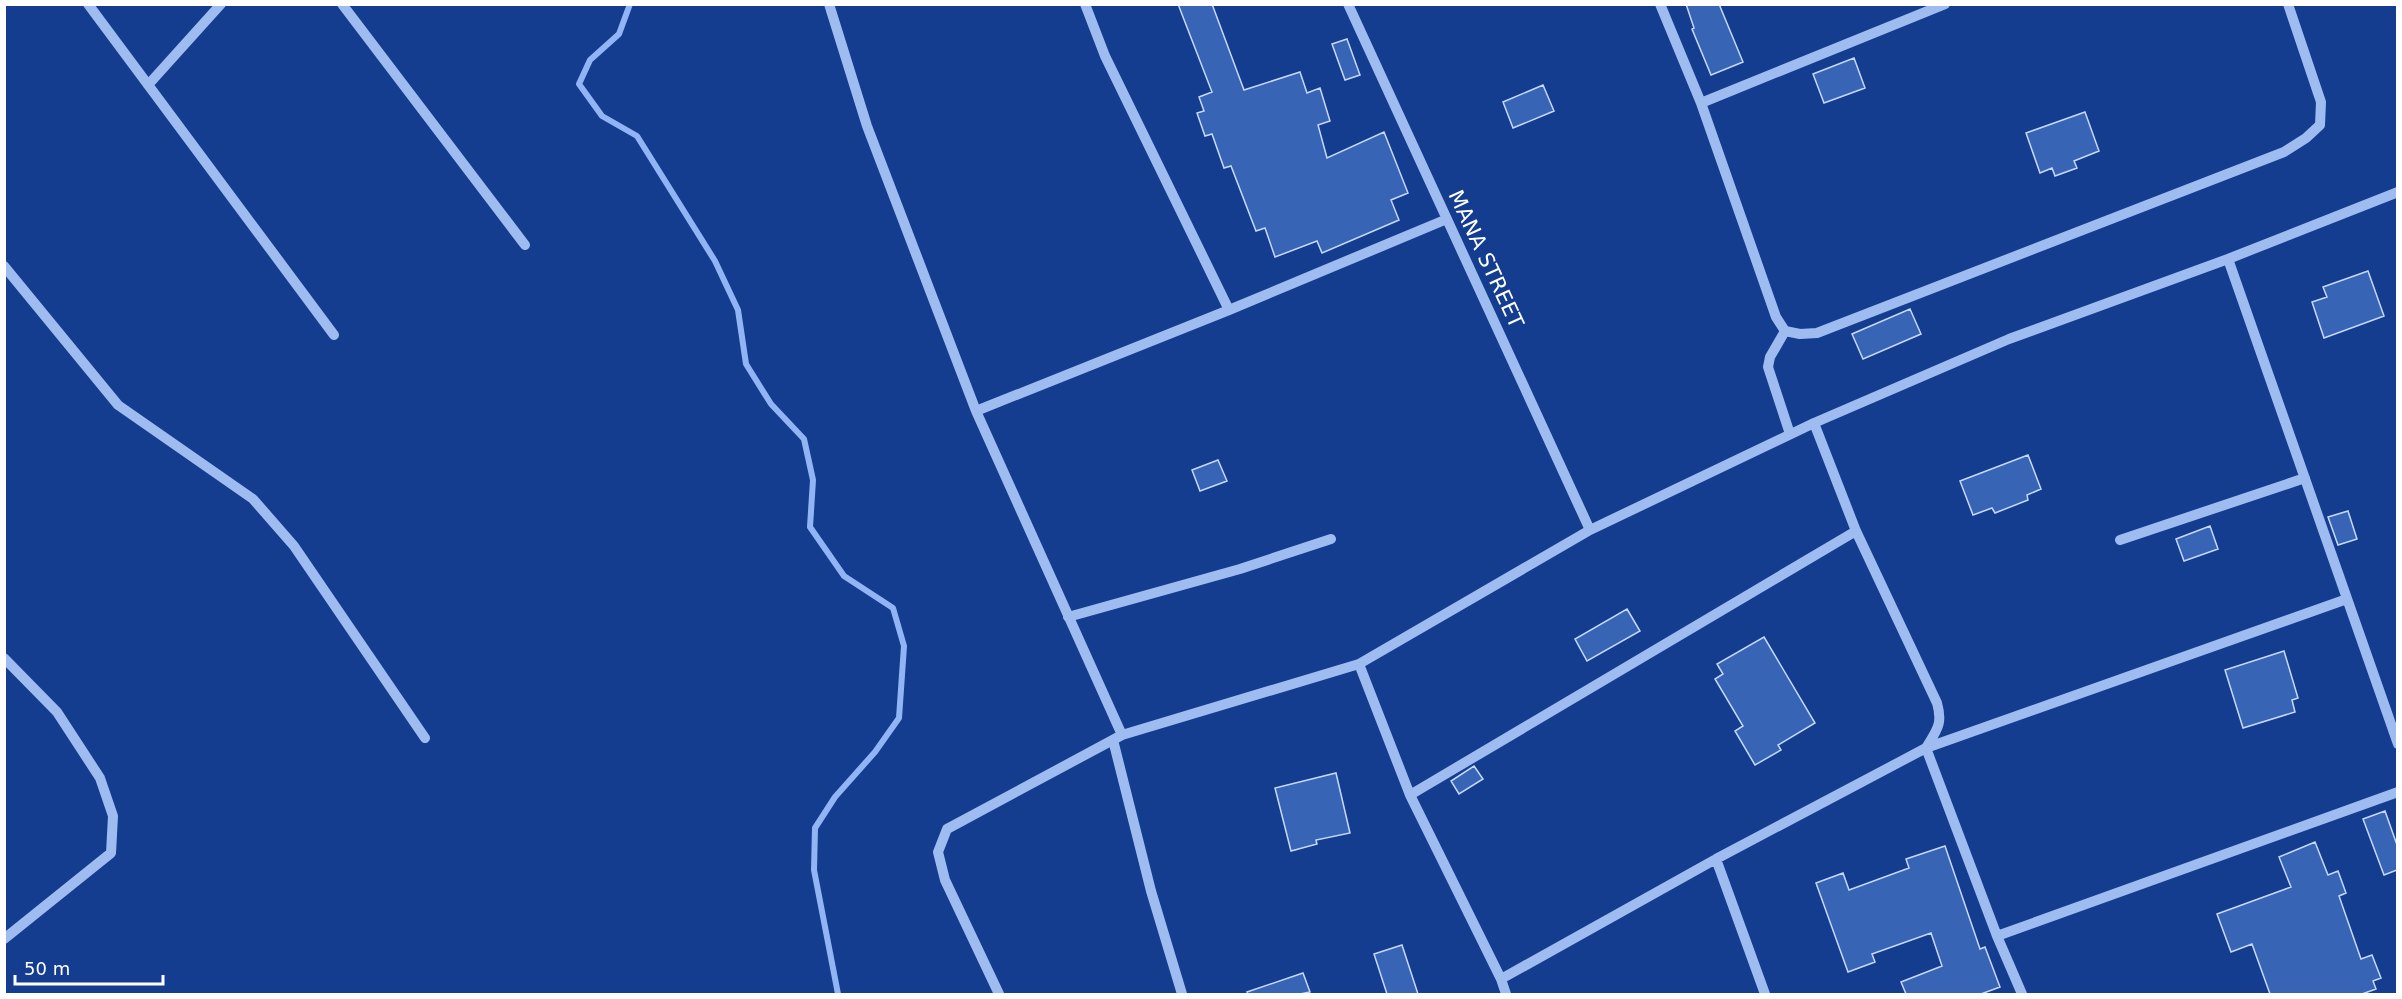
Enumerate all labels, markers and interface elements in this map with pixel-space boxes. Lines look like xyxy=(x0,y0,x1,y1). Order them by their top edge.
street label: MANA STREET xyxy=(1444,186,1529,332)
scale bar xyxy=(15,948,164,986)
text: 50 m xyxy=(24,958,70,979)

